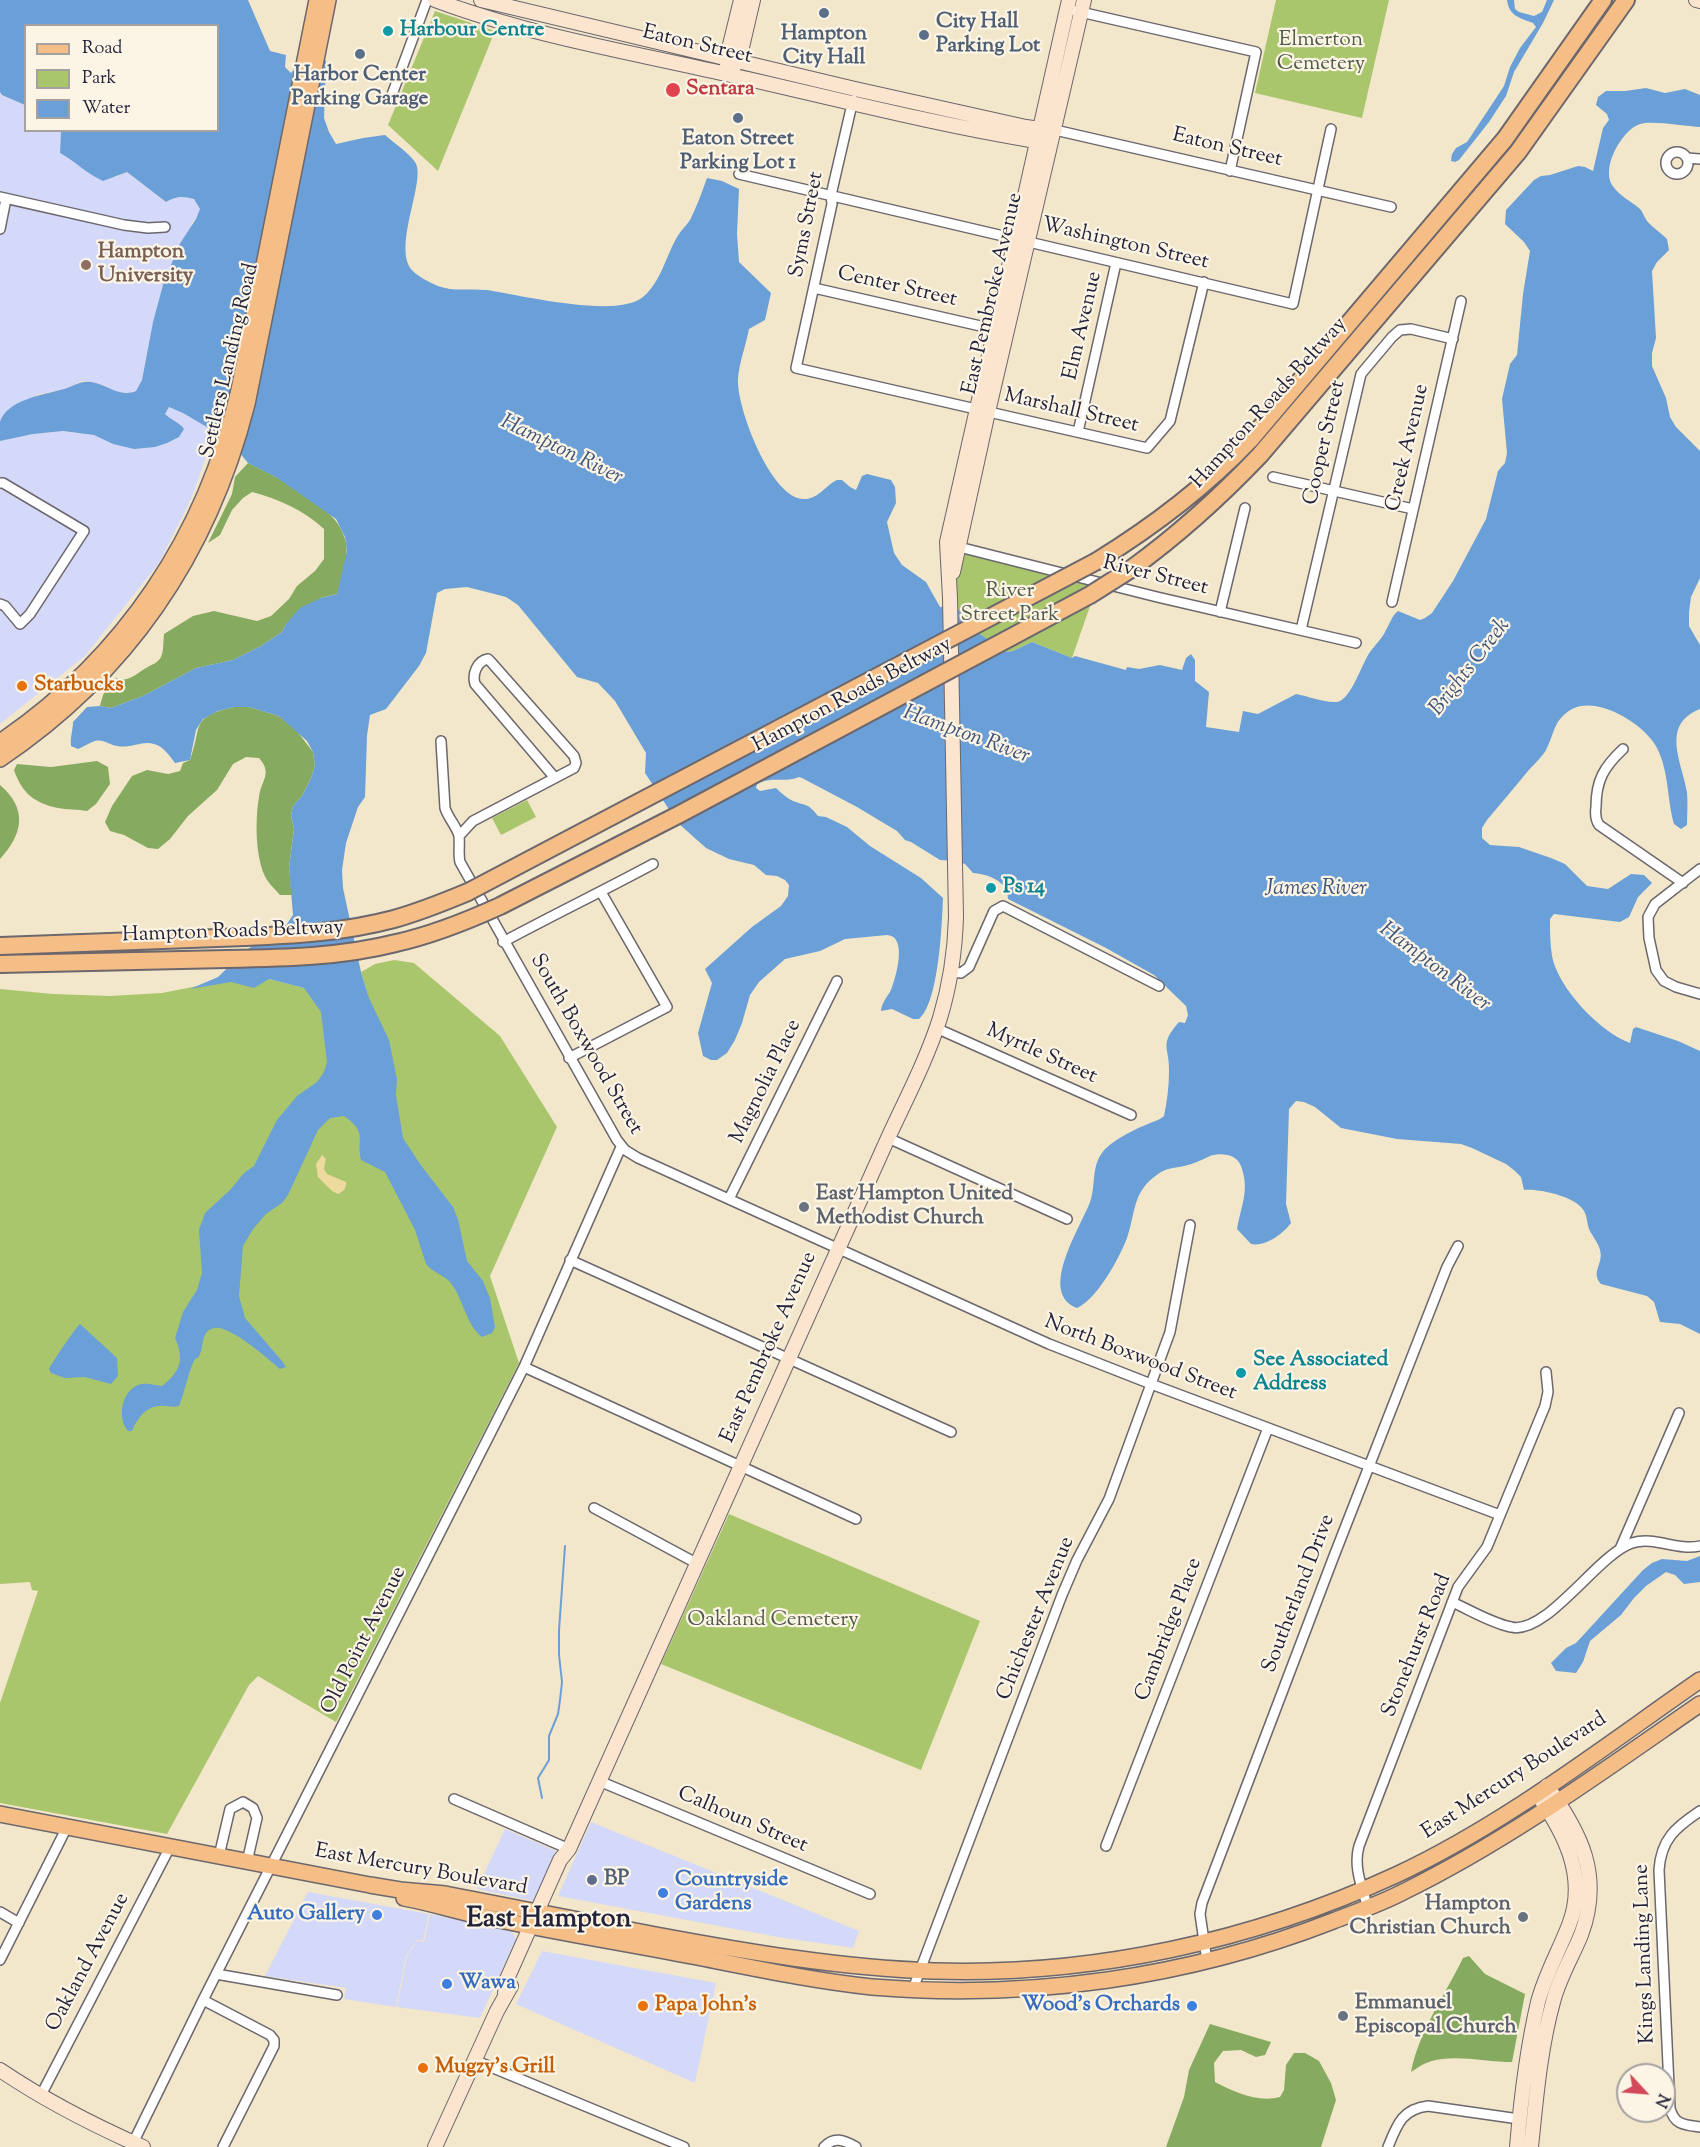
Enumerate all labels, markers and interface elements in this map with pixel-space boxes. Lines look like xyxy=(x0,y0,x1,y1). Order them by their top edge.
marker: Hampton City Hall xyxy=(817,6,831,20)
place label: City Hall Parking Lot xyxy=(936,10,1040,60)
place label: Harbour Centre xyxy=(400,18,544,44)
street label: Eaton Street xyxy=(640,21,754,71)
place label: Hampton City Hall xyxy=(781,22,867,72)
legend xyxy=(24,24,219,132)
marker: Harbour Centre xyxy=(381,24,395,38)
marker: City Hall Parking Lot xyxy=(917,28,931,42)
park label: Elmerton Cemetery xyxy=(1277,28,1365,78)
text: Road xyxy=(82,36,122,62)
marker: Harbor Center Parking Garage xyxy=(353,47,367,61)
place label: Harbor Center Parking Garage xyxy=(292,63,428,113)
text: Park xyxy=(82,66,116,92)
place label: Sentara xyxy=(686,77,755,103)
marker: Sentara xyxy=(664,81,682,99)
text: Water xyxy=(82,96,130,122)
marker: Eaton Street Parking Lot 1 xyxy=(731,111,745,125)
street label: Eaton Street xyxy=(1170,124,1284,174)
place label: Eaton Street Parking Lot 1 xyxy=(680,127,796,177)
street label: Syms Street xyxy=(785,170,831,280)
street label: East Pembroke Avenue xyxy=(959,191,1029,397)
street label: Washington Street xyxy=(1039,214,1211,276)
place label: Hampton University xyxy=(98,240,193,290)
marker: Hampton University xyxy=(79,258,93,272)
street label: Settlers Landing Road xyxy=(196,261,266,461)
street label: Center Street xyxy=(835,262,959,314)
street label: Elm Avenue xyxy=(1059,269,1109,383)
street label: Hampton Roads Beltway xyxy=(1186,313,1354,495)
street label: Cooper Street xyxy=(1299,378,1353,508)
street label: Creek Avenue xyxy=(1382,382,1436,514)
street label: Marshall Street xyxy=(1001,384,1141,440)
water label: Hampton River xyxy=(496,410,626,492)
street label: River Street xyxy=(1100,552,1210,602)
park label: River Street Park xyxy=(961,579,1059,629)
water label: Brights Creek xyxy=(1425,614,1517,722)
street label: Hampton Roads Beltway xyxy=(749,633,957,759)
place label: Starbucks xyxy=(34,673,123,699)
marker: Starbucks xyxy=(15,679,29,693)
water label: Hampton River xyxy=(899,701,1033,771)
place label: Ps 14 xyxy=(1003,875,1045,901)
water label: James River xyxy=(1265,877,1367,903)
marker: Ps 14 xyxy=(984,881,998,895)
street label: Hampton Roads Beltway xyxy=(122,917,344,949)
water label: Hampton River xyxy=(1373,917,1495,1019)
street label: South Boxwood Street xyxy=(523,950,647,1140)
street label: Magnolia Place xyxy=(726,1016,808,1148)
street label: Myrtle Street xyxy=(982,1019,1100,1091)
place label: East Hampton United Methodist Church xyxy=(816,1182,1013,1232)
marker: East Hampton United Methodist Church xyxy=(797,1200,811,1214)
street label: East Pembroke Avenue xyxy=(717,1249,823,1447)
street label: North Boxwood Street xyxy=(1040,1311,1240,1407)
place label: See Associated Address xyxy=(1253,1348,1388,1398)
marker: See Associated Address xyxy=(1234,1366,1248,1380)
street label: Southerland Drive xyxy=(1258,1511,1342,1677)
street label: Chichester Avenue xyxy=(993,1534,1081,1704)
street label: Cambridge Place xyxy=(1131,1555,1209,1705)
street label: Old Point Avenue xyxy=(317,1563,413,1719)
street label: Stonehurst Road xyxy=(1378,1571,1458,1721)
park label: Oakland Cemetery xyxy=(687,1608,859,1634)
street label: East Mercury Boulevard xyxy=(1418,1708,1612,1846)
street label: Calhoun Street xyxy=(673,1782,811,1860)
street label: East Mercury Boulevard xyxy=(313,1840,529,1902)
street label: Kings Landing Lane xyxy=(1630,1864,1662,2044)
place label: BP xyxy=(604,1867,629,1893)
place label: Countryside Gardens xyxy=(675,1868,788,1918)
marker: BP xyxy=(585,1873,599,1887)
marker: Countryside Gardens xyxy=(656,1886,670,1900)
street label: Oakland Avenue xyxy=(42,1889,136,2037)
place label: Hampton Christian Church xyxy=(1349,1892,1511,1942)
place label: Auto Gallery xyxy=(247,1902,365,1928)
district label: East Hampton xyxy=(466,1905,632,1937)
marker: Auto Gallery xyxy=(370,1908,384,1922)
marker: Hampton Christian Church xyxy=(1516,1910,1530,1924)
place label: Wawa xyxy=(459,1971,516,1997)
marker: Wawa xyxy=(440,1977,454,1991)
place label: Emmanuel Episcopal Church xyxy=(1355,1991,1517,2041)
place label: Papa John's xyxy=(655,1993,757,2019)
place label: Wood's Orchards xyxy=(1022,1993,1180,2019)
marker: Papa John's xyxy=(636,1999,650,2013)
marker: Wood's Orchards xyxy=(1185,1999,1199,2013)
marker: Emmanuel Episcopal Church xyxy=(1336,2009,1350,2023)
place label: Mugzy's Grill xyxy=(435,2055,555,2081)
marker: Mugzy's Grill xyxy=(416,2061,430,2075)
north arrow xyxy=(1616,2063,1676,2123)
text: N xyxy=(1648,2089,1674,2111)

